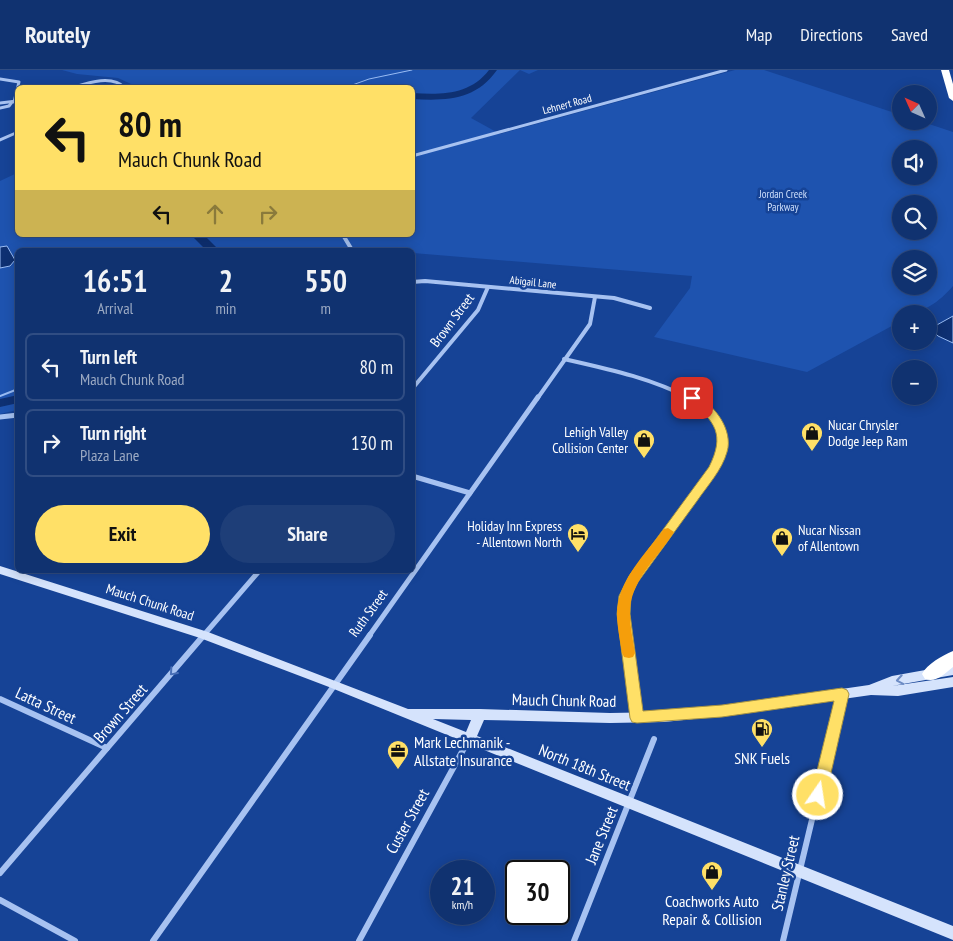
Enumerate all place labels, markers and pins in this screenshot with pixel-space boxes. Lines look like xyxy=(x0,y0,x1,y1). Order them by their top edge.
pin xyxy=(671,377,713,419)
place label: Nucar Chrysler Dodge Jeep Ram xyxy=(828,416,908,450)
shop icon: Nucar Chrysler Dodge Jeep Ram xyxy=(800,421,824,452)
place label: Lehigh Valley Collision Center xyxy=(552,423,629,457)
shop icon: Lehigh Valley Collision Center xyxy=(632,428,656,459)
place label: Holiday Inn Express - Allentown North xyxy=(467,517,562,551)
place label: Nucar Nissan of Allentown xyxy=(798,521,861,555)
hotel icon: Holiday Inn Express - Allentown North xyxy=(566,522,590,553)
shop icon: Nucar Nissan of Allentown xyxy=(770,526,794,557)
fuel station icon: SNK Fuels xyxy=(750,717,774,748)
place label: Mark Lechmanik - Allstate Insurance xyxy=(414,732,512,770)
office icon: Mark Lechmanik - Allstate Insurance xyxy=(386,739,410,770)
place label: SNK Fuels xyxy=(734,748,790,768)
shop icon: Coachworks Auto Repair & Collision xyxy=(700,860,724,891)
place label: Coachworks Auto Repair & Collision xyxy=(662,891,762,929)

